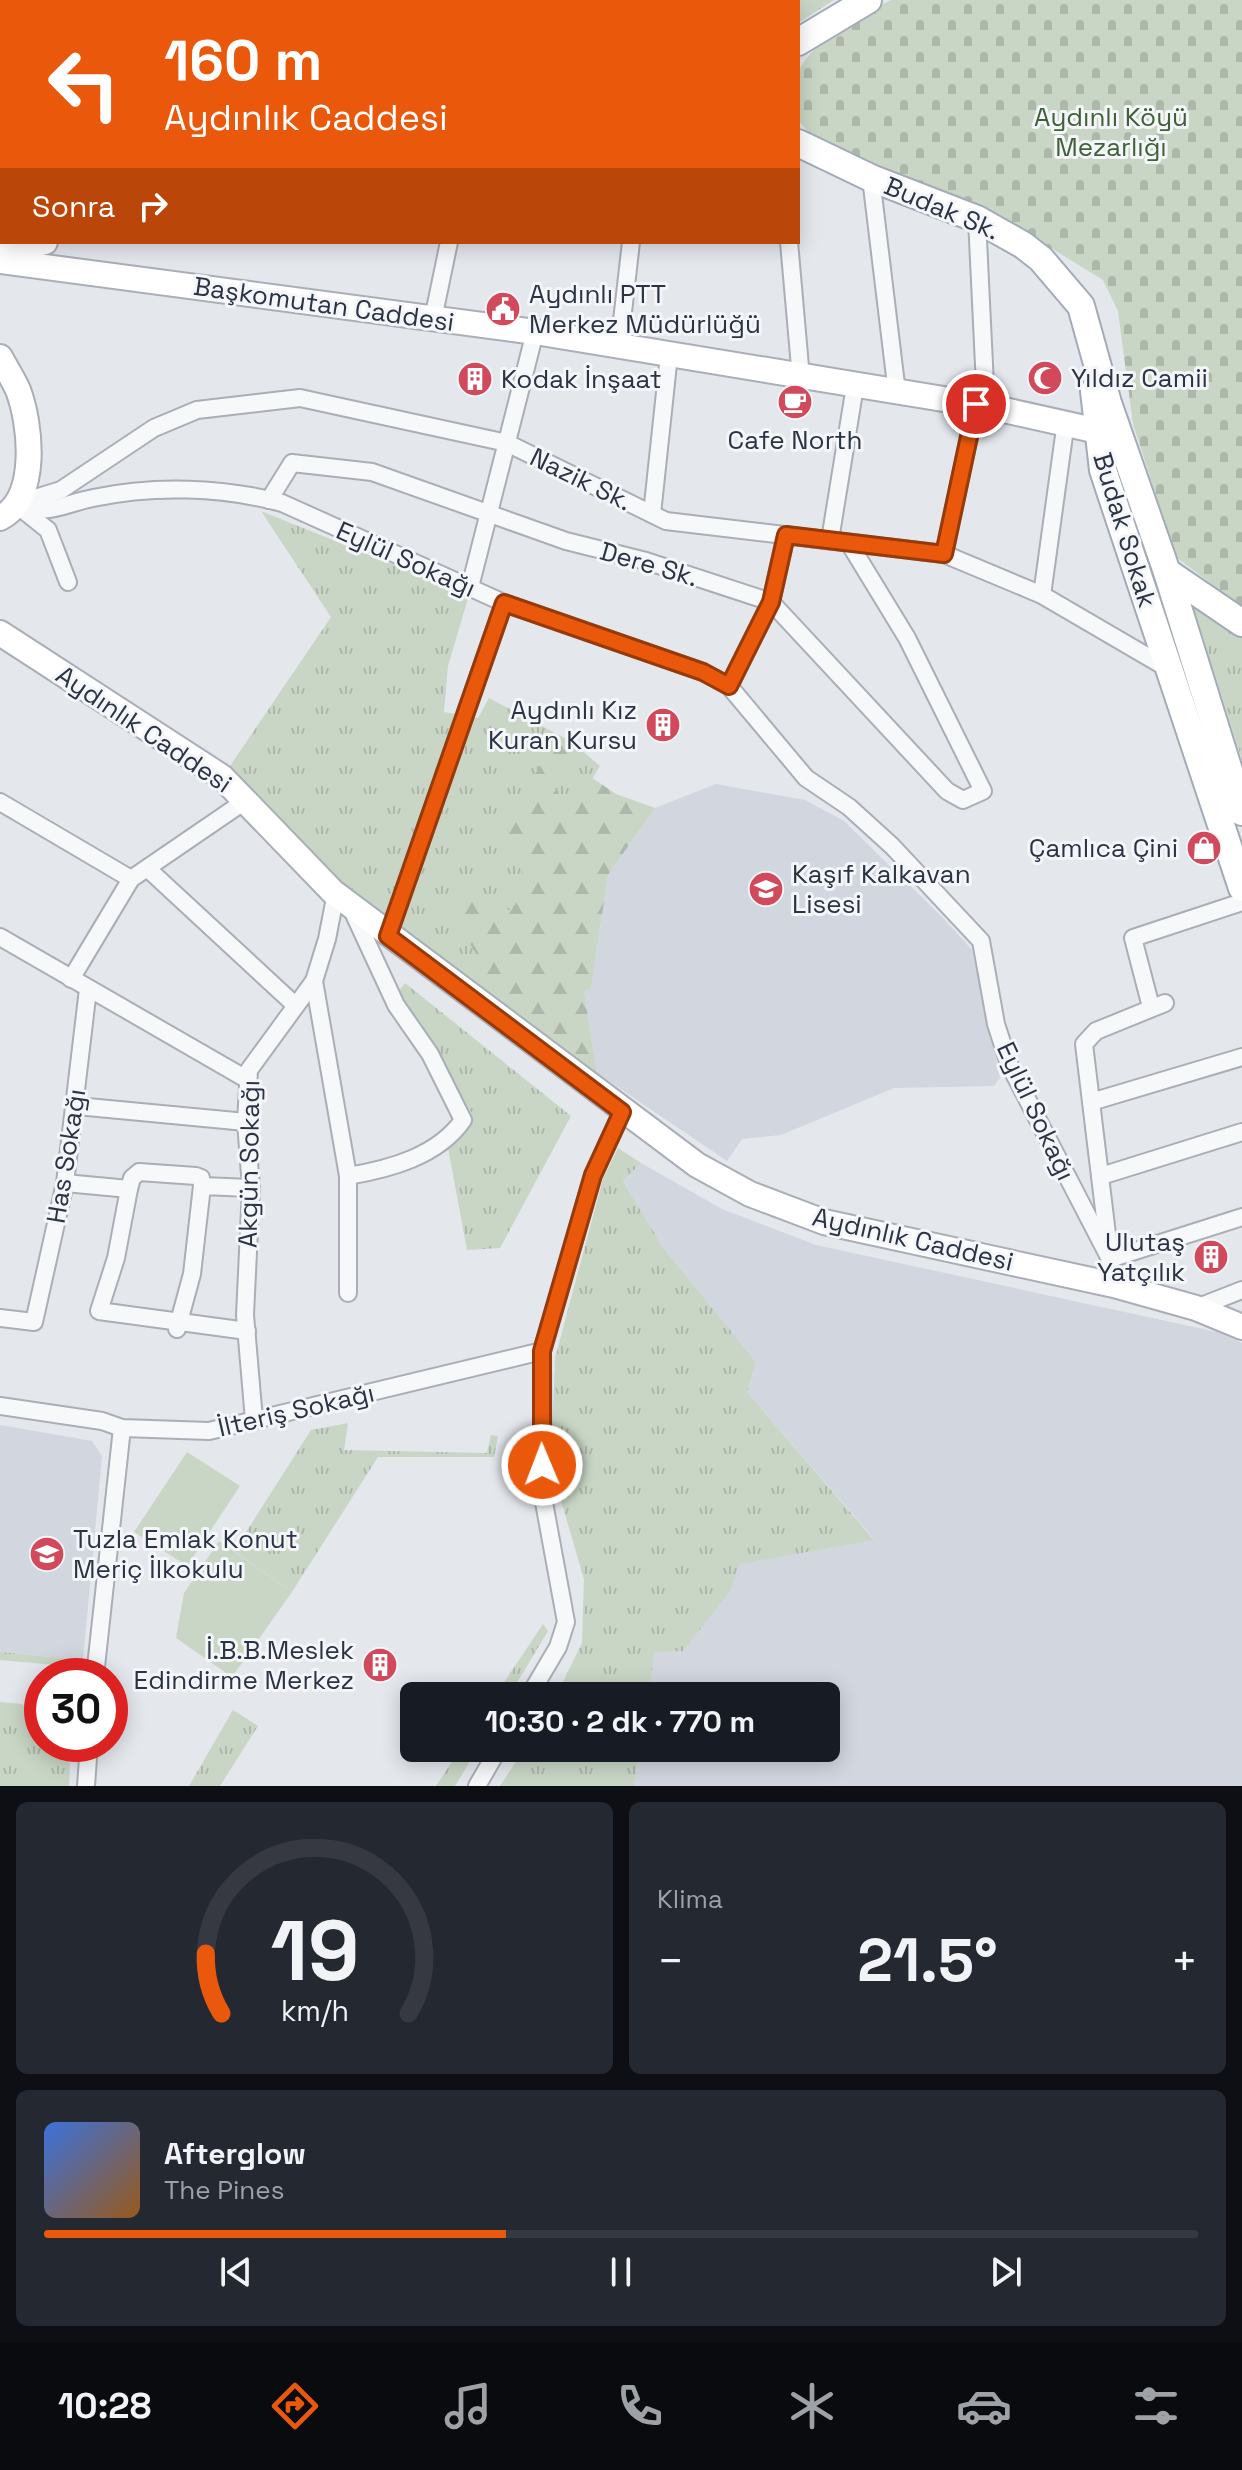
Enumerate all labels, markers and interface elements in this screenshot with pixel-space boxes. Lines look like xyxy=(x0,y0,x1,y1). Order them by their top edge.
text: 160 m xyxy=(164,25,322,96)
icon: left xyxy=(32,32,136,136)
text: Aydınlık Caddesi xyxy=(164,95,448,141)
park label: Aydınlı Köyü Mezarlığı xyxy=(1034,100,1188,164)
street label: Budak Sk. xyxy=(879,169,1005,247)
icon: right xyxy=(131,184,175,228)
text: Sonra xyxy=(32,187,115,226)
street label: Başkomutan Caddesi xyxy=(191,269,457,339)
place label: Aydınlı PTT Merkez Müdürlüğü xyxy=(529,277,761,341)
public building icon: Aydınlı PTT Merkez Müdürlüğü xyxy=(484,290,522,328)
mosque icon: Yıldız Camii xyxy=(1026,359,1064,397)
building icon: Kodak İnşaat xyxy=(456,360,494,398)
place label: Yıldız Camii xyxy=(1071,361,1208,395)
place label: Kodak İnşaat xyxy=(501,362,662,396)
pin xyxy=(942,370,1010,438)
icon: arrive xyxy=(954,382,998,426)
cafe icon: Cafe North xyxy=(776,383,814,421)
place label: Cafe North xyxy=(728,423,862,457)
street label: Nazik Sk. xyxy=(524,440,638,518)
street label: Budak Sokak xyxy=(1085,448,1165,612)
street label: Eylül Sokağı xyxy=(331,513,481,605)
street label: Dere Sk. xyxy=(596,534,702,594)
street label: Aydınlık Caddesi xyxy=(50,658,238,800)
place label: Aydınlı Kız Kuran Kursu xyxy=(488,693,637,757)
building icon: Aydınlı Kız Kuran Kursu xyxy=(644,706,682,744)
shop icon: Çamlıca Çini xyxy=(1185,829,1223,867)
place label: Çamlıca Çini xyxy=(1029,831,1178,865)
place label: Kaşıf Kalkavan Lisesi xyxy=(792,857,971,921)
school or university icon: Kaşıf Kalkavan Lisesi xyxy=(747,870,785,908)
street label: Eylül Sokağı xyxy=(989,1036,1083,1186)
street label: Akgün Sokağı xyxy=(231,1080,267,1248)
street label: Has Sokağı xyxy=(39,1086,93,1226)
street label: Aydınlık Caddesi xyxy=(809,1199,1017,1279)
place label: Ulutaş Yatçılık xyxy=(1097,1225,1185,1289)
building icon: Ulutaş Yatçılık xyxy=(1192,1238,1230,1276)
street label: İlteriş Sokağı xyxy=(214,1375,378,1445)
position arrow xyxy=(500,1423,584,1507)
place label: Tuzla Emlak Konut Meriç İlkokulu xyxy=(73,1522,298,1586)
school or university icon: Tuzla Emlak Konut Meriç İlkokulu xyxy=(28,1535,66,1573)
place label: İ.B.B.Meslek Edindirme Merkez xyxy=(134,1633,354,1697)
building icon: İ.B.B.Meslek Edindirme Merkez xyxy=(361,1646,399,1684)
speed limit sign: 30 xyxy=(24,1658,128,1762)
text: 10:30 · 2 dk · 770 m xyxy=(485,1702,755,1741)
text: Klima xyxy=(657,1882,723,1916)
text: 19 xyxy=(270,1898,359,2004)
text: 21.5° xyxy=(857,1922,998,1999)
text: − xyxy=(657,1933,684,1989)
text: + xyxy=(1171,1933,1198,1989)
text: km/h xyxy=(280,1993,349,2029)
text: Afterglow xyxy=(164,2134,306,2173)
text: The Pines xyxy=(164,2173,284,2207)
icon: previous xyxy=(214,2250,258,2294)
icon: pause xyxy=(599,2250,643,2294)
icon: next xyxy=(984,2250,1028,2294)
icon: directions xyxy=(267,2378,323,2434)
icon: music xyxy=(440,2378,496,2434)
icon: phone xyxy=(612,2378,668,2434)
icon: climate xyxy=(784,2378,840,2434)
icon: car xyxy=(956,2378,1012,2434)
icon: filters xyxy=(1128,2378,1184,2434)
text: 10:28 xyxy=(58,2383,151,2429)

